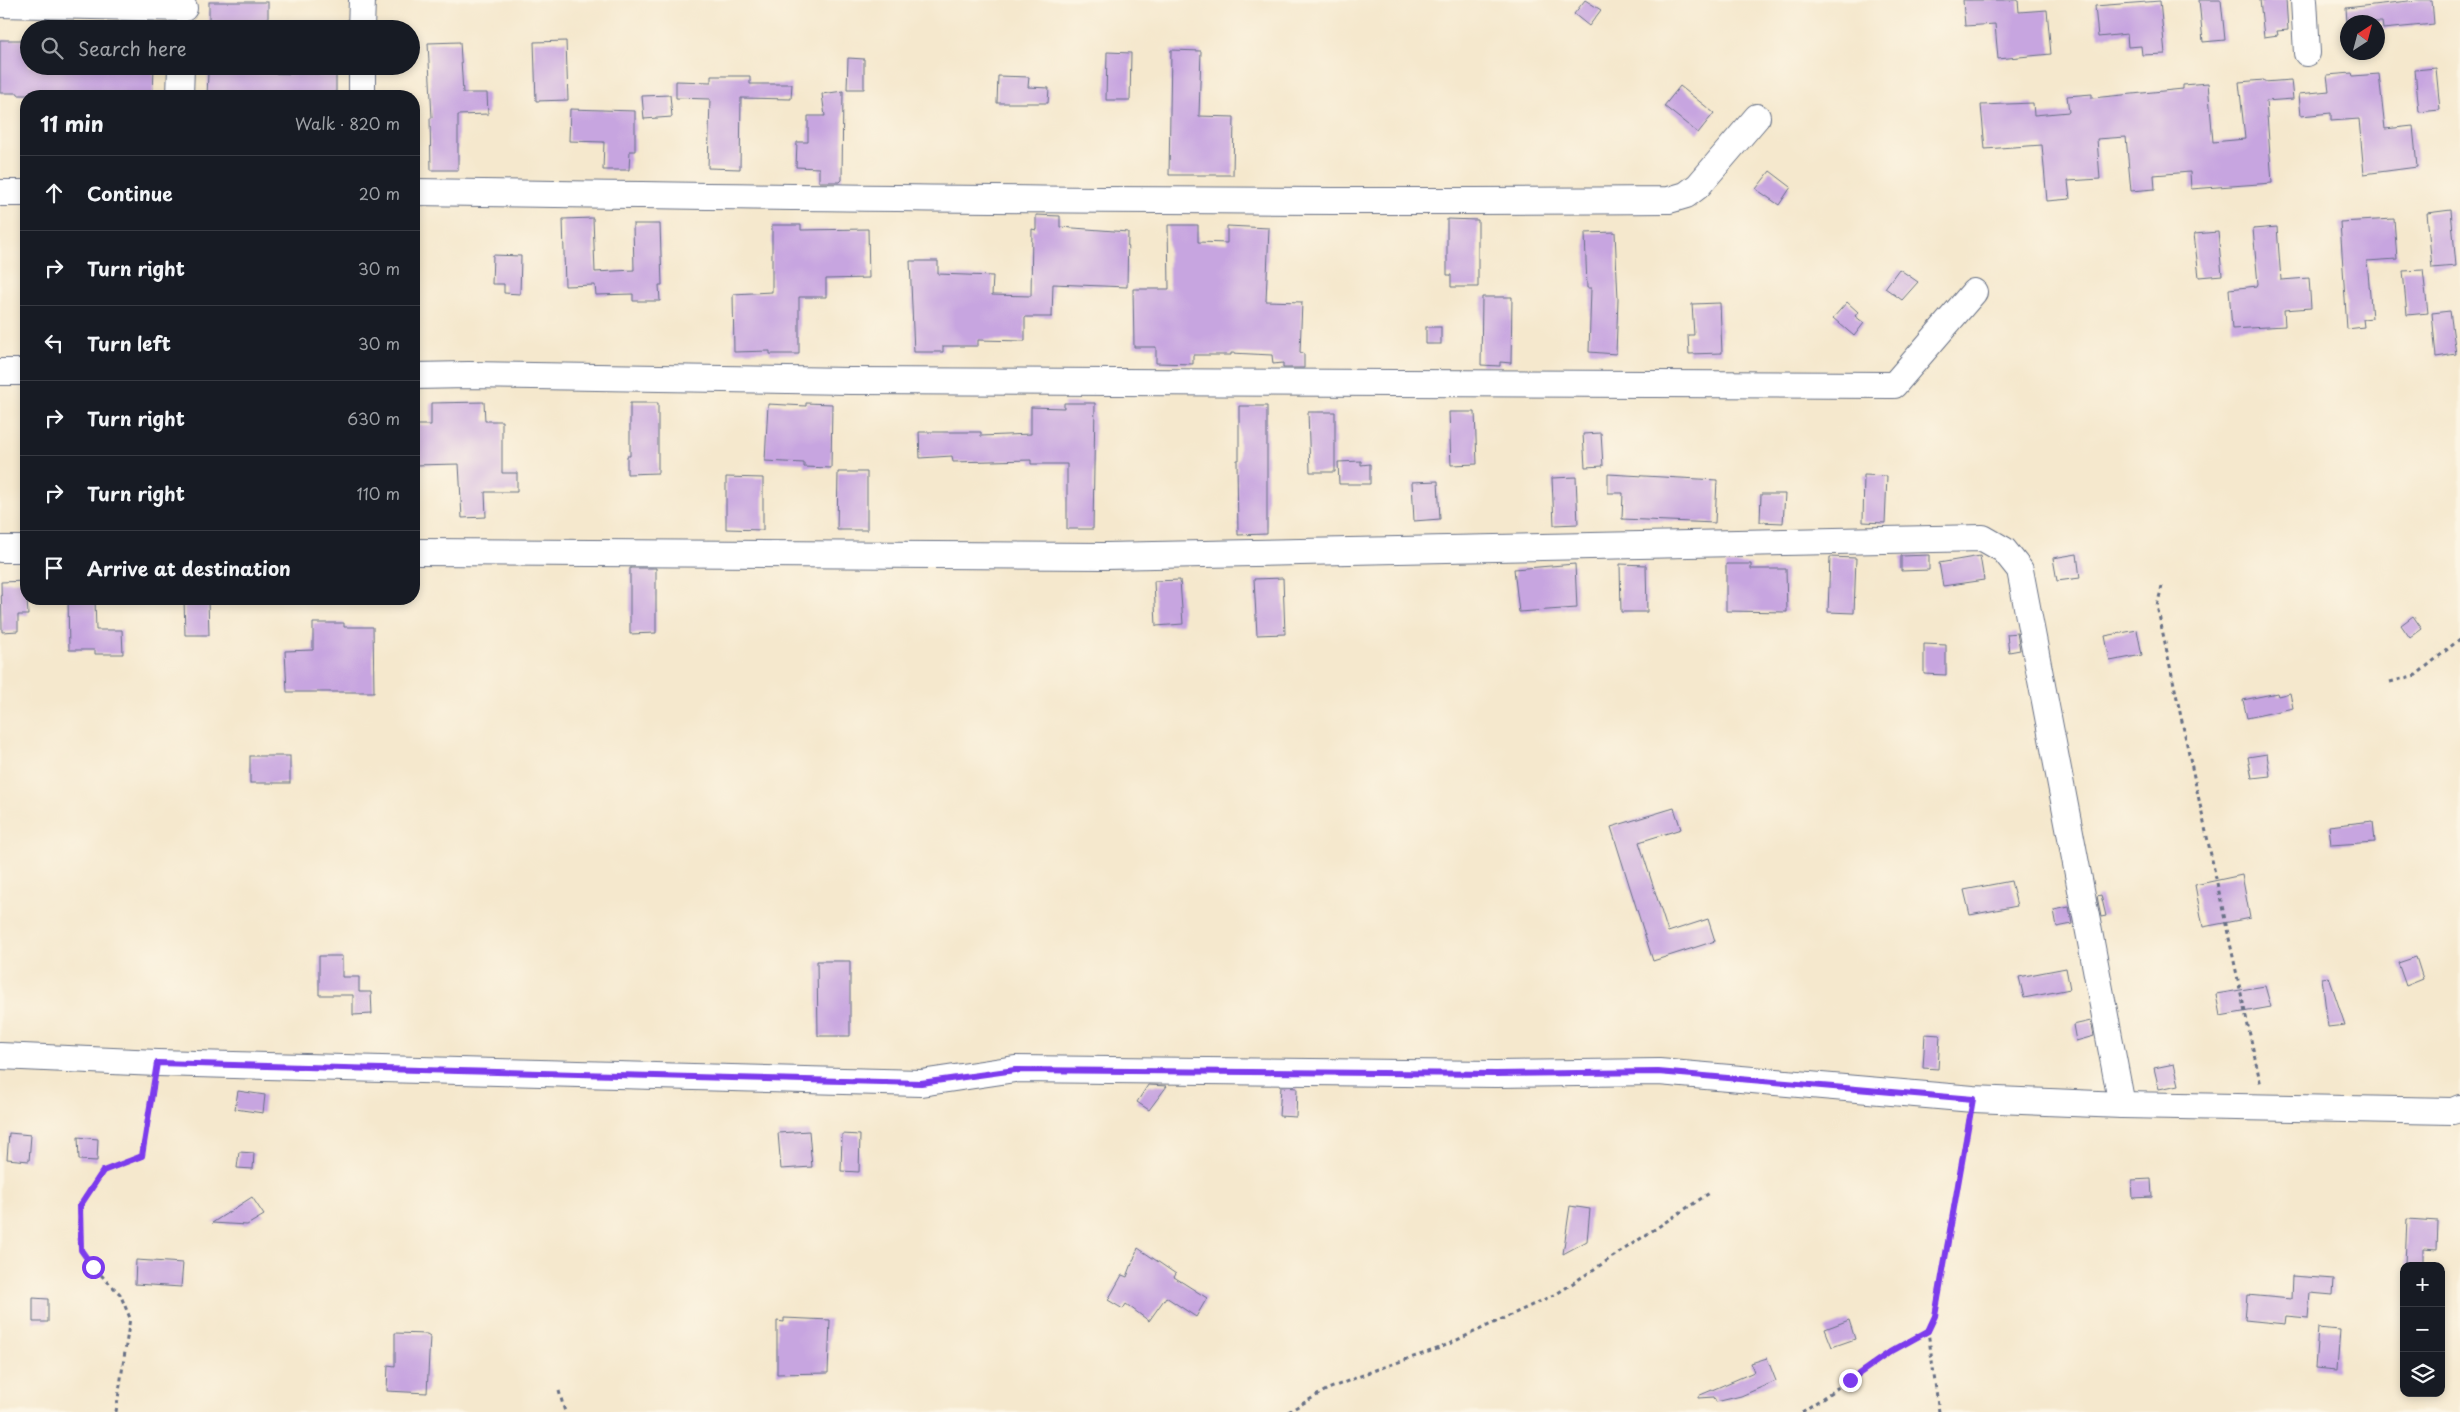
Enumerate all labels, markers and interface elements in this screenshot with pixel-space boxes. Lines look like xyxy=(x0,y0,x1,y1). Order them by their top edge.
north arrow xyxy=(2340,15,2385,60)
search box xyxy=(20,20,420,75)
icon: search xyxy=(38,34,66,62)
text: Search here xyxy=(78,34,187,62)
text: 11 min xyxy=(40,107,104,139)
text: Walk · 820 m xyxy=(295,111,400,135)
icon: ahead xyxy=(40,179,68,207)
text: Continue xyxy=(87,179,173,207)
text: 20 m xyxy=(359,181,400,205)
icon: right xyxy=(40,254,68,282)
text: Turn right xyxy=(87,254,185,282)
text: 30 m xyxy=(358,256,400,280)
icon: left xyxy=(40,329,68,357)
text: Turn left xyxy=(87,329,171,357)
text: 30 m xyxy=(358,331,400,355)
icon: right xyxy=(40,404,68,432)
text: Turn right xyxy=(87,404,185,432)
text: 630 m xyxy=(347,406,400,430)
icon: right xyxy=(40,479,68,507)
text: Turn right xyxy=(87,479,185,507)
text: 110 m xyxy=(357,481,400,505)
icon: arrive xyxy=(40,554,68,582)
text: Arrive at destination xyxy=(87,554,291,582)
route start xyxy=(82,1256,105,1279)
map controls xyxy=(2400,1262,2445,1397)
button: + xyxy=(2400,1262,2445,1307)
button: − xyxy=(2400,1307,2445,1352)
button: layers xyxy=(2400,1352,2445,1397)
route end xyxy=(1839,1369,1862,1392)

